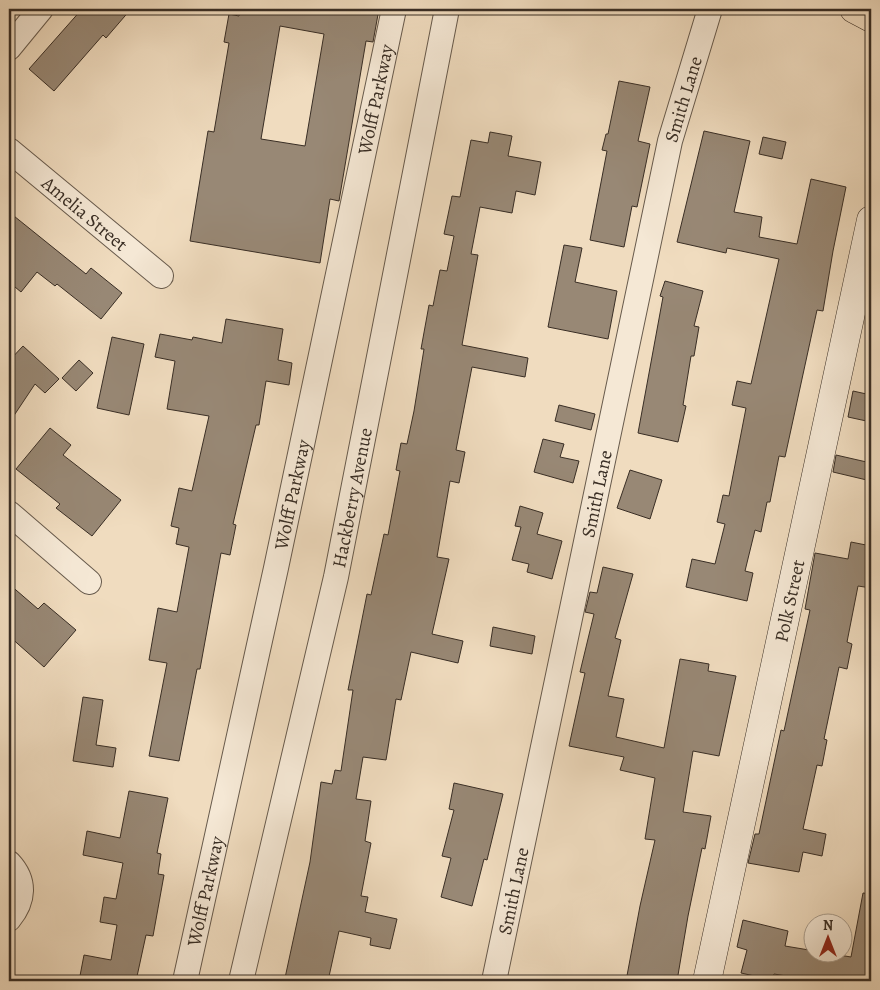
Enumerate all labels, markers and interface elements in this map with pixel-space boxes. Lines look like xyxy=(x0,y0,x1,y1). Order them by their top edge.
street label: Wolff Parkway xyxy=(351,41,400,158)
street label: Smith Lane xyxy=(658,53,709,146)
street label: Amelia Street xyxy=(35,170,133,257)
street label: Hackberry Avenue xyxy=(326,425,379,570)
street label: Wolff Parkway xyxy=(268,437,317,553)
street label: Smith Lane xyxy=(575,448,619,540)
street label: Polk Street xyxy=(768,557,811,645)
street label: Wolff Parkway xyxy=(181,833,231,950)
street label: Smith Lane xyxy=(492,845,536,937)
north arrow xyxy=(802,912,852,962)
text: N xyxy=(823,916,833,935)

